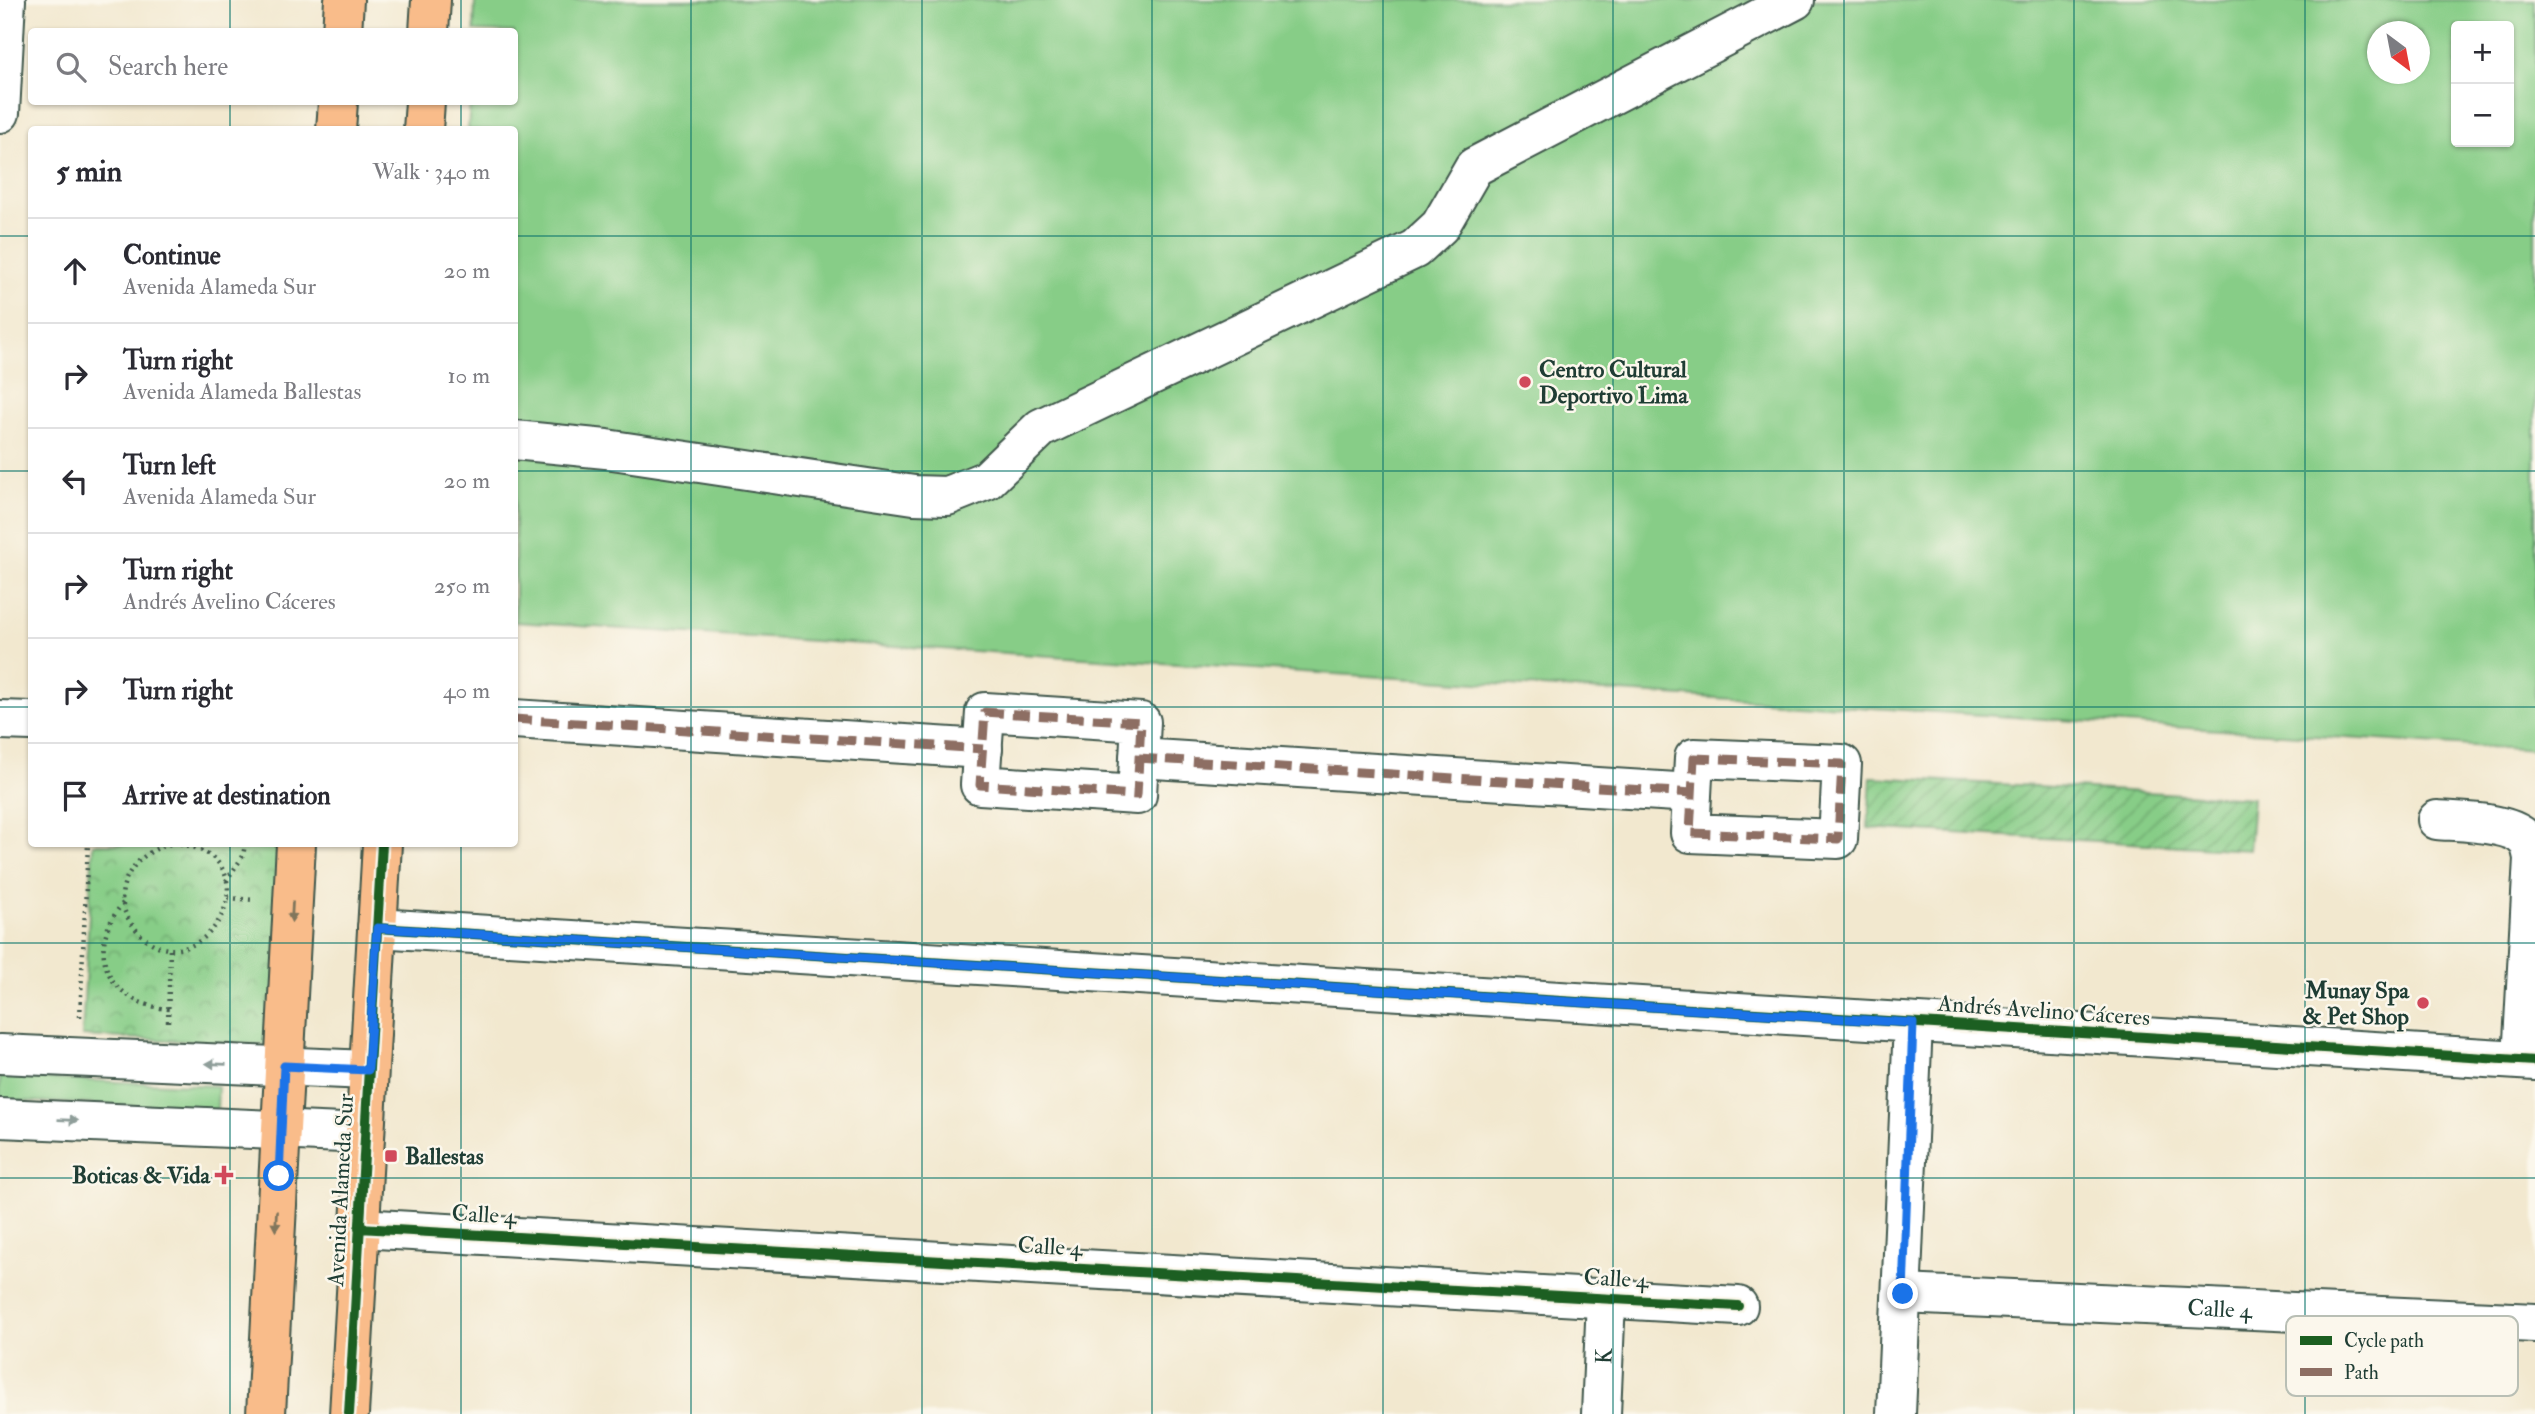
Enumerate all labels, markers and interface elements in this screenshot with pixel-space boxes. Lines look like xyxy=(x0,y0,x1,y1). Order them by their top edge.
north arrow xyxy=(2367,21,2430,84)
map controls xyxy=(2451,21,2514,147)
button: + xyxy=(2451,21,2514,84)
search box xyxy=(28,28,518,105)
icon: search xyxy=(52,48,90,86)
text: Search here xyxy=(108,51,228,83)
button: − xyxy=(2451,84,2514,147)
text: 5 min xyxy=(56,153,122,190)
text: Walk · 340 m xyxy=(372,157,490,186)
text: Continue xyxy=(123,240,221,272)
icon: ahead xyxy=(56,252,94,290)
text: 20 m xyxy=(444,256,490,285)
text: Avenida Alameda Sur xyxy=(123,272,316,301)
text: Turn right xyxy=(123,345,233,377)
place label: Centro Cultural Deportivo Lima xyxy=(1539,355,1689,411)
icon: right xyxy=(56,357,94,395)
text: 10 m xyxy=(447,361,490,390)
marker: Centro Cultural Deportivo Lima xyxy=(1517,374,1533,390)
text: Avenida Alameda Ballestas xyxy=(123,377,361,406)
text: Turn left xyxy=(123,450,216,482)
icon: left xyxy=(56,462,94,500)
text: 20 m xyxy=(444,466,490,495)
text: Avenida Alameda Sur xyxy=(123,482,316,511)
text: Turn right xyxy=(123,555,233,587)
icon: right xyxy=(56,567,94,605)
text: 250 m xyxy=(434,571,490,600)
text: Andrés Avelino Cáceres xyxy=(123,587,336,616)
icon: right xyxy=(56,672,94,710)
text: Turn right xyxy=(123,675,233,707)
text: 40 m xyxy=(443,676,490,705)
icon: arrive xyxy=(56,777,94,815)
text: Arrive at destination xyxy=(123,780,331,812)
one-way arrow xyxy=(287,901,298,923)
place label: Munay Spa & Pet Shop xyxy=(2303,976,2411,1032)
street label: Andrés Avelino Cáceres xyxy=(1936,989,2151,1032)
marker: Munay Spa & Pet Shop xyxy=(2415,995,2431,1011)
one-way arrow xyxy=(205,1058,227,1069)
street label: Avenida Alameda Sur xyxy=(321,1092,360,1288)
one-way arrow xyxy=(57,1115,79,1126)
place label: Ballestas xyxy=(405,1142,484,1171)
marker: Ballestas xyxy=(383,1148,399,1164)
route start xyxy=(263,1160,294,1191)
place label: Boticas & Vida xyxy=(72,1161,212,1190)
marker: Boticas & Vida xyxy=(216,1167,232,1183)
street label: Calle 4 xyxy=(451,1198,519,1231)
one-way arrow xyxy=(271,1210,282,1232)
street label: Calle 4 xyxy=(1017,1230,1085,1263)
street label: Calle 4 xyxy=(1583,1262,1651,1295)
route end xyxy=(1887,1278,1918,1309)
street label: Calle 4 xyxy=(2187,1293,2254,1325)
legend xyxy=(2286,1316,2518,1396)
text: Cycle path xyxy=(2344,1329,2424,1354)
street label: K xyxy=(1589,1346,1619,1365)
text: Path xyxy=(2344,1361,2379,1385)

